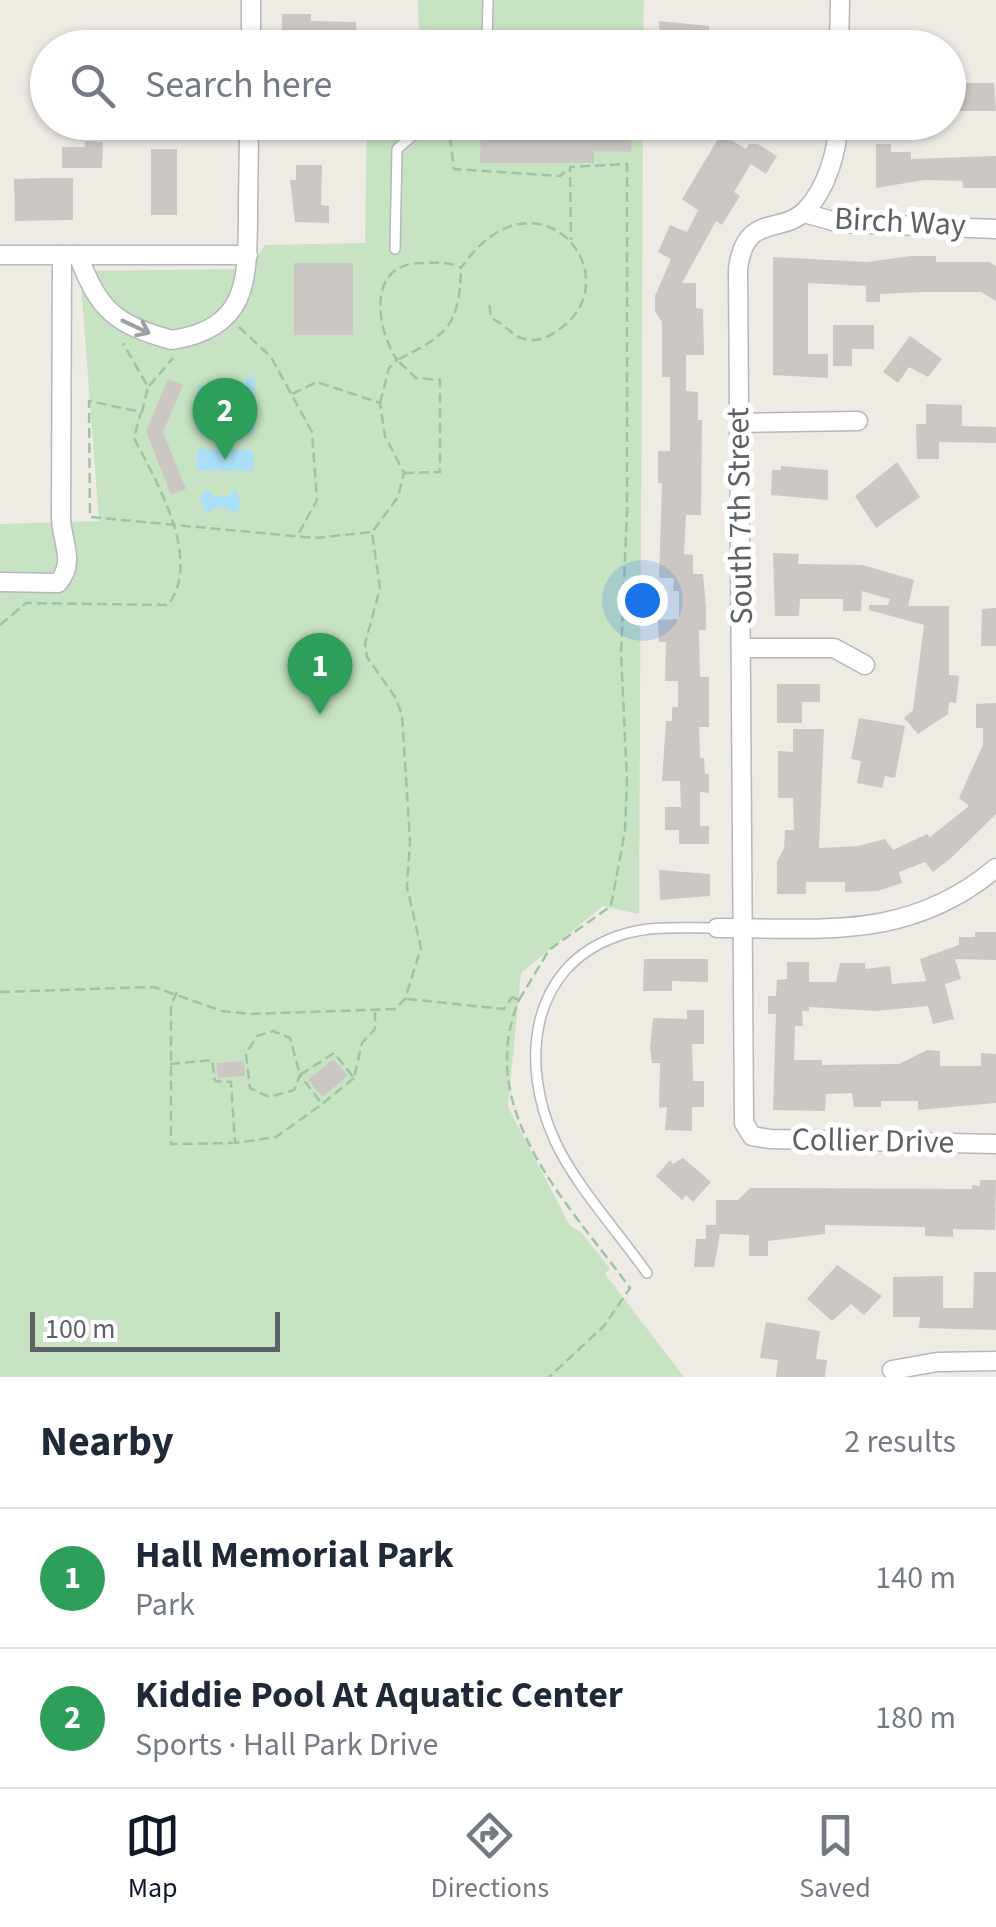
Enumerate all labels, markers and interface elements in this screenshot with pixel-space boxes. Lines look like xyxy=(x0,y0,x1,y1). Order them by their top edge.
search box xyxy=(30,30,966,140)
icon: search xyxy=(65,58,120,113)
text: Search here xyxy=(145,58,332,112)
street label: Birch Way xyxy=(833,196,967,248)
one-way arrow xyxy=(120,319,151,337)
pin: 2 xyxy=(192,378,258,460)
street label: South 7th Street xyxy=(715,407,765,625)
your location xyxy=(617,575,668,626)
pin: 1 xyxy=(288,632,352,715)
street label: Collier Drive xyxy=(791,1117,955,1165)
scale bar xyxy=(30,1307,280,1352)
text: 100 m xyxy=(45,1309,116,1349)
text: Nearby xyxy=(40,1412,174,1472)
text: 2 results xyxy=(844,1419,956,1465)
text: Hall Memorial Park xyxy=(135,1528,454,1582)
text: 1 xyxy=(64,1555,81,1601)
text: 140 m xyxy=(875,1555,956,1601)
text: Park xyxy=(135,1582,195,1628)
text: Kiddie Pool At Aquatic Center xyxy=(135,1668,623,1722)
text: 2 xyxy=(64,1695,81,1741)
text: 180 m xyxy=(875,1695,956,1741)
text: Sports · Hall Park Drive xyxy=(135,1722,438,1768)
tab: Map xyxy=(125,1808,180,1908)
tab: Directions xyxy=(431,1808,549,1908)
tab: Saved xyxy=(799,1808,871,1908)

